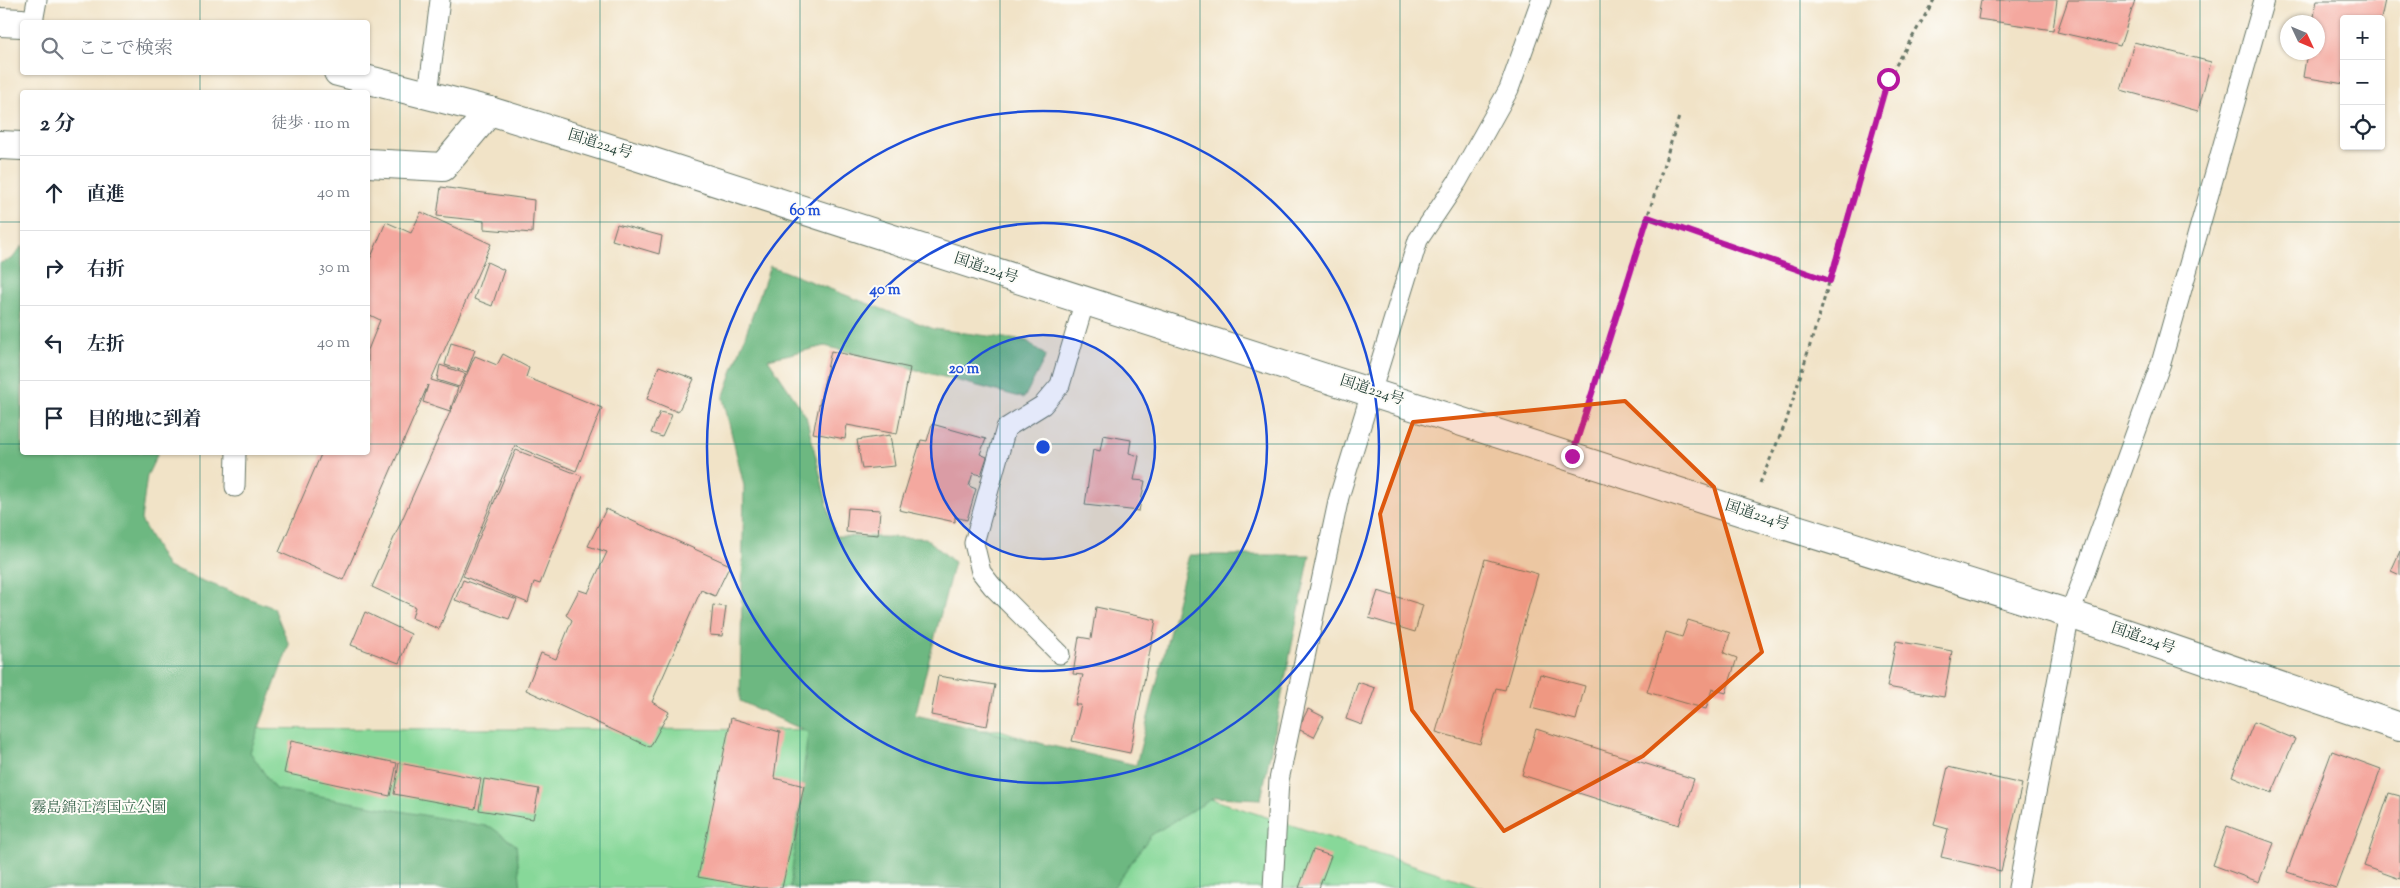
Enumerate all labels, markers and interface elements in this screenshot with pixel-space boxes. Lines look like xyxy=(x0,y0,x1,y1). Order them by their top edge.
north arrow xyxy=(2280,15,2325,60)
map controls xyxy=(2340,15,2385,150)
button: + xyxy=(2340,15,2385,60)
search box xyxy=(20,20,370,75)
icon: search xyxy=(38,34,66,62)
text: ここで検索 xyxy=(78,36,173,63)
button: − xyxy=(2340,60,2385,105)
route start xyxy=(1877,68,1900,91)
button: locate xyxy=(2340,105,2385,150)
text: 2 分 xyxy=(40,110,75,140)
text: 徒歩 · 110 m xyxy=(271,113,350,136)
street label: 国道224号 xyxy=(565,125,635,165)
icon: ahead xyxy=(40,179,68,207)
text: 直進 xyxy=(87,182,125,209)
text: 40 m xyxy=(317,182,350,205)
text: 60 m xyxy=(790,201,821,222)
street label: 国道224号 xyxy=(951,249,1021,289)
icon: right xyxy=(40,254,68,282)
text: 右折 xyxy=(87,257,125,284)
text: 30 m xyxy=(319,257,350,280)
text: 40 m xyxy=(869,280,901,301)
icon: left xyxy=(40,329,68,357)
text: 左折 xyxy=(87,332,125,359)
text: 40 m xyxy=(317,332,350,355)
text: 20 m xyxy=(949,359,980,380)
street label: 国道224号 xyxy=(1337,371,1407,411)
icon: arrive xyxy=(40,404,68,432)
text: 目的地に到着 xyxy=(87,407,201,434)
centre of rings xyxy=(1034,438,1052,456)
route end xyxy=(1561,445,1584,468)
street label: 国道224号 xyxy=(1722,496,1792,536)
street label: 国道224号 xyxy=(2108,618,2178,660)
park label: 霧島錦江湾国立公園 xyxy=(31,798,167,819)

